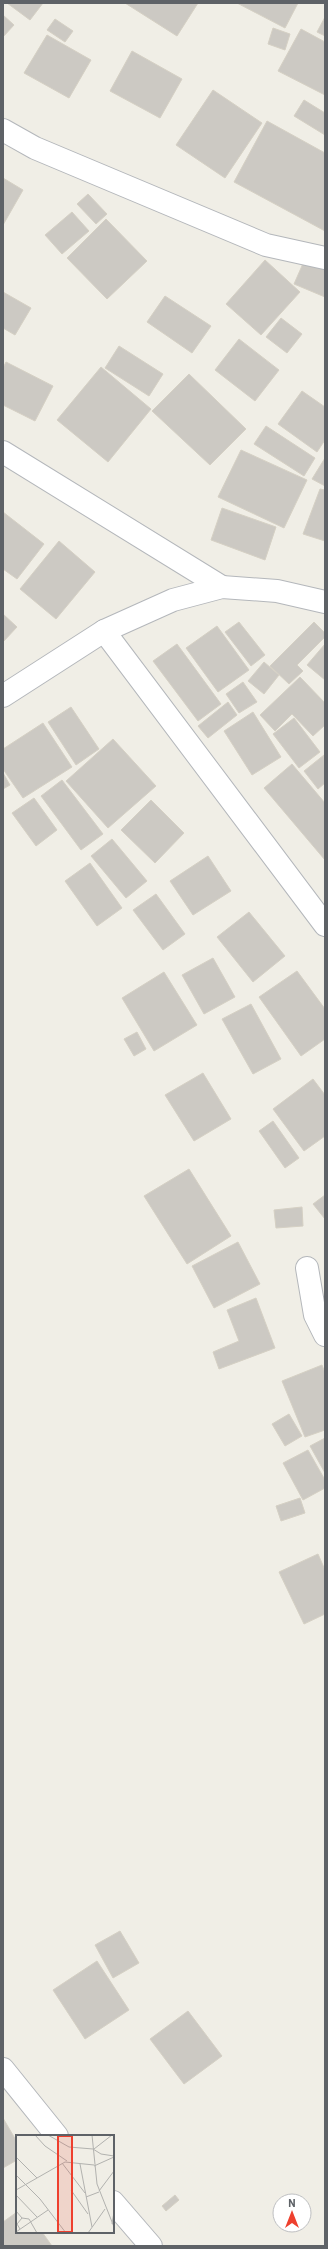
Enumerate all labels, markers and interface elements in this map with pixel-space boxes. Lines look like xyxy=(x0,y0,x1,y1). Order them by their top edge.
inset map xyxy=(16,2135,114,2233)
north arrow xyxy=(272,2193,312,2233)
text: N xyxy=(288,2196,296,2209)

